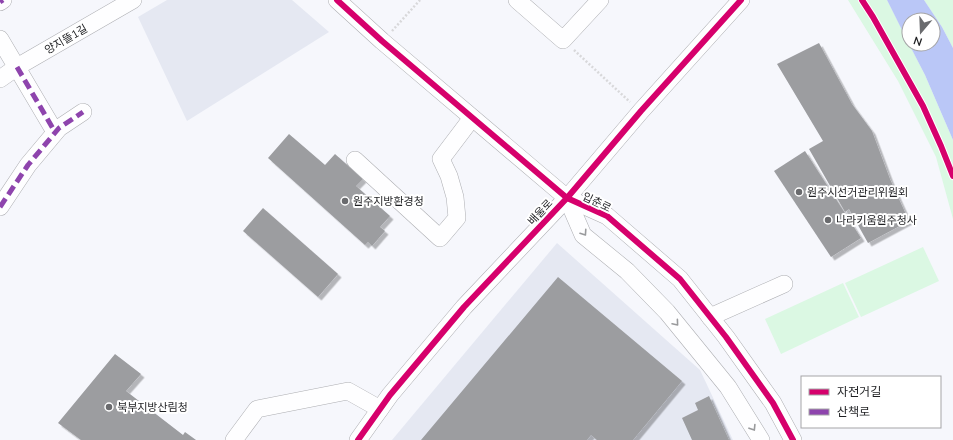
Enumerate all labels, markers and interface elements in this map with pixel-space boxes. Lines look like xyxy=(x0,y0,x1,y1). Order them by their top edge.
north arrow xyxy=(901,12,941,52)
street label: 양지뜰1길 xyxy=(42,21,90,57)
text: N xyxy=(912,33,924,49)
place label: 원주시선거관리위원회 xyxy=(807,185,908,199)
marker: 원주시선거관리위원회 xyxy=(794,187,804,197)
street label: 입춘로 xyxy=(580,189,614,215)
place label: 원주지방환경청 xyxy=(353,194,424,208)
marker: 원주지방환경청 xyxy=(340,196,350,206)
street label: 배울로 xyxy=(525,196,555,228)
place label: 나라키움원주청사 xyxy=(836,213,917,227)
marker: 나라키움원주청사 xyxy=(823,215,833,225)
one-way arrow xyxy=(579,229,586,236)
one-way arrow xyxy=(672,319,679,326)
legend xyxy=(801,376,941,428)
text: 자전거길 xyxy=(837,384,881,399)
place label: 북부지방산림청 xyxy=(117,400,188,414)
marker: 북부지방산림청 xyxy=(104,402,114,412)
text: 산책로 xyxy=(837,404,870,419)
one-way arrow xyxy=(748,424,756,431)

